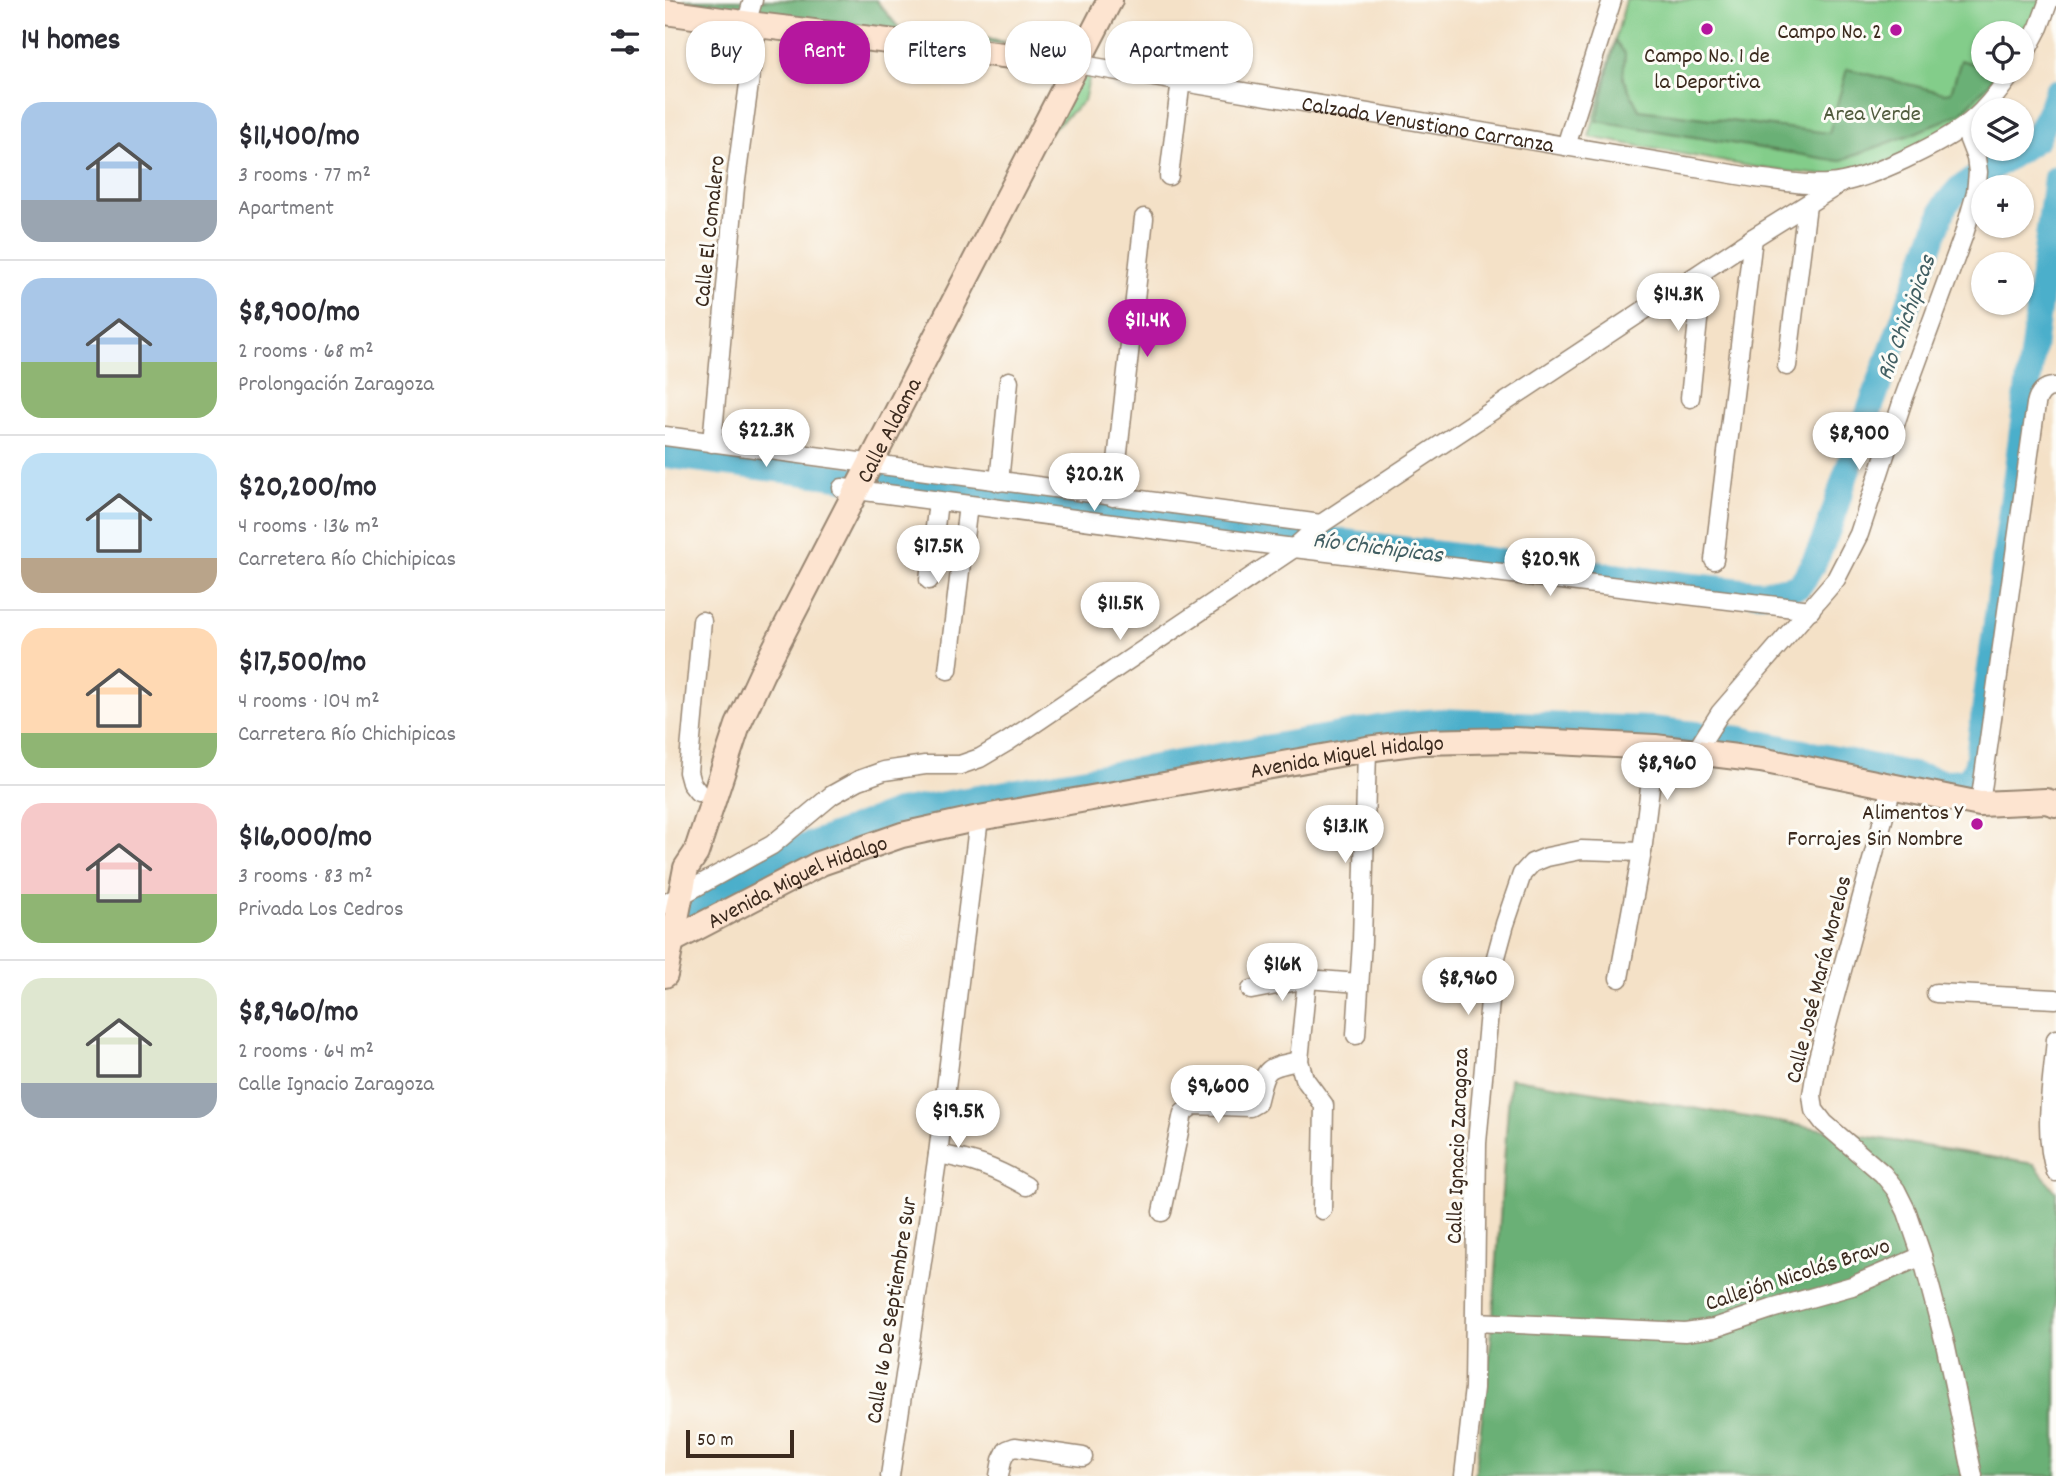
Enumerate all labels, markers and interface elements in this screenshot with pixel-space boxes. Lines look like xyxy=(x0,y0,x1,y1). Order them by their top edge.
place label: Campo No. 2 xyxy=(1777,17,1882,50)
text: 14 homes xyxy=(21,21,120,64)
chip: Buy xyxy=(686,21,765,84)
chip: Rent xyxy=(779,21,870,84)
chip: Filters xyxy=(884,21,991,84)
chip: New xyxy=(1005,21,1091,84)
chip: Apartment xyxy=(1105,21,1253,84)
marker: Campo No. 1 de la Deportiva xyxy=(1699,21,1715,37)
map controls xyxy=(1971,21,2034,315)
button: locate xyxy=(1971,21,2034,84)
marker: Campo No. 2 xyxy=(1888,22,1904,38)
icon: filters xyxy=(606,23,644,61)
place label: Campo No. 1 de la Deportiva xyxy=(1644,41,1770,100)
street label: Calzada Venustiano Carranza xyxy=(1299,89,1557,164)
button: layers xyxy=(1971,98,2034,161)
park label: Area Verde xyxy=(1823,99,1921,132)
text: $11,400/mo xyxy=(238,117,360,160)
icon: home xyxy=(77,130,161,214)
street label: Calle El Comalero xyxy=(687,154,736,309)
text: 3 rooms · 77 m² xyxy=(238,160,371,193)
button: + xyxy=(1971,175,2034,238)
text: Apartment xyxy=(238,193,334,226)
water label: Río Chichipicas xyxy=(1869,250,1947,385)
button: − xyxy=(1971,252,2034,315)
pin: $14.3K xyxy=(1621,274,1735,333)
text: $14.3K xyxy=(1653,279,1703,312)
text: $8,900/mo xyxy=(238,293,360,336)
pin: $11.4K xyxy=(1090,300,1204,359)
text: $11.4K xyxy=(1124,305,1170,338)
icon: home xyxy=(77,306,161,390)
text: 2 rooms · 68 m² xyxy=(238,336,374,369)
text: Prolongación Zaragoza xyxy=(238,369,434,402)
street label: Calle Aldama xyxy=(850,372,933,490)
pin: $22.3K xyxy=(709,410,823,469)
pin: $8,900 xyxy=(1802,412,1916,472)
text: $22.3K xyxy=(738,415,794,448)
text: $8,900 xyxy=(1829,418,1889,451)
pin: $20.2K xyxy=(1037,454,1151,513)
text: $20.2K xyxy=(1065,459,1123,492)
text: $20,200/mo xyxy=(238,468,377,511)
icon: home xyxy=(77,481,161,565)
text: 4 rooms · 136 m² xyxy=(238,511,379,544)
water label: Río Chichipicas xyxy=(1311,524,1446,574)
pin: $17.5K xyxy=(881,526,995,585)
text: $17.5K xyxy=(913,531,963,564)
pin: $20.9K xyxy=(1493,538,1607,598)
text: Carretera Río Chichipicas xyxy=(238,544,456,577)
text: $20.9K xyxy=(1520,544,1580,577)
pin: $11.5K xyxy=(1063,582,1177,642)
text: $11.5K xyxy=(1097,588,1143,621)
text: $17,500/mo xyxy=(238,643,366,686)
icon: home xyxy=(77,656,161,740)
text: 4 rooms · 104 m² xyxy=(238,686,380,719)
text: Carretera Río Chichipicas xyxy=(238,719,456,752)
street label: Avenida Miguel Hidalgo xyxy=(1248,728,1444,789)
pin: $8,960 xyxy=(1610,742,1724,802)
text: $8,960 xyxy=(1637,748,1697,781)
place label: Alimentos Y Forrajes Sin Nombre xyxy=(1787,798,1964,857)
pin: $13.1K xyxy=(1288,806,1402,865)
text: $13.1K xyxy=(1322,811,1368,844)
marker: Alimentos Y Forrajes Sin Nombre xyxy=(1969,816,1985,832)
text: $16,000/mo xyxy=(238,818,372,861)
street label: Avenida Miguel Hidalgo xyxy=(702,828,893,939)
icon: home xyxy=(77,831,161,915)
text: 3 rooms · 83 m² xyxy=(238,861,373,894)
street label: Calle José María Morelos xyxy=(1779,873,1862,1087)
text: Privada Los Cedros xyxy=(238,894,404,927)
pin: $16K xyxy=(1241,944,1323,1003)
text: $16K xyxy=(1263,949,1301,982)
pin: $8,960 xyxy=(1411,958,1525,1017)
text: $8,960 xyxy=(1438,963,1498,996)
text: $8,960/mo xyxy=(238,993,358,1036)
icon: home xyxy=(77,1006,161,1090)
text: 2 rooms · 64 m² xyxy=(238,1036,374,1069)
street label: Calle Ignacio Zaragoza xyxy=(1440,1046,1479,1245)
pin: $9,600 xyxy=(1161,1066,1275,1125)
text: Calle Ignacio Zaragoza xyxy=(238,1069,434,1102)
text: $9,600 xyxy=(1187,1071,1249,1104)
pin: $19.5K xyxy=(901,1090,1015,1150)
text: $19.5K xyxy=(932,1096,984,1129)
street label: Calle 16 De Septiembre Sur xyxy=(859,1194,928,1426)
street label: Callejón Nicolás Bravo xyxy=(1702,1231,1895,1322)
scale bar xyxy=(686,1427,795,1459)
text: 50 m xyxy=(697,1428,734,1455)

